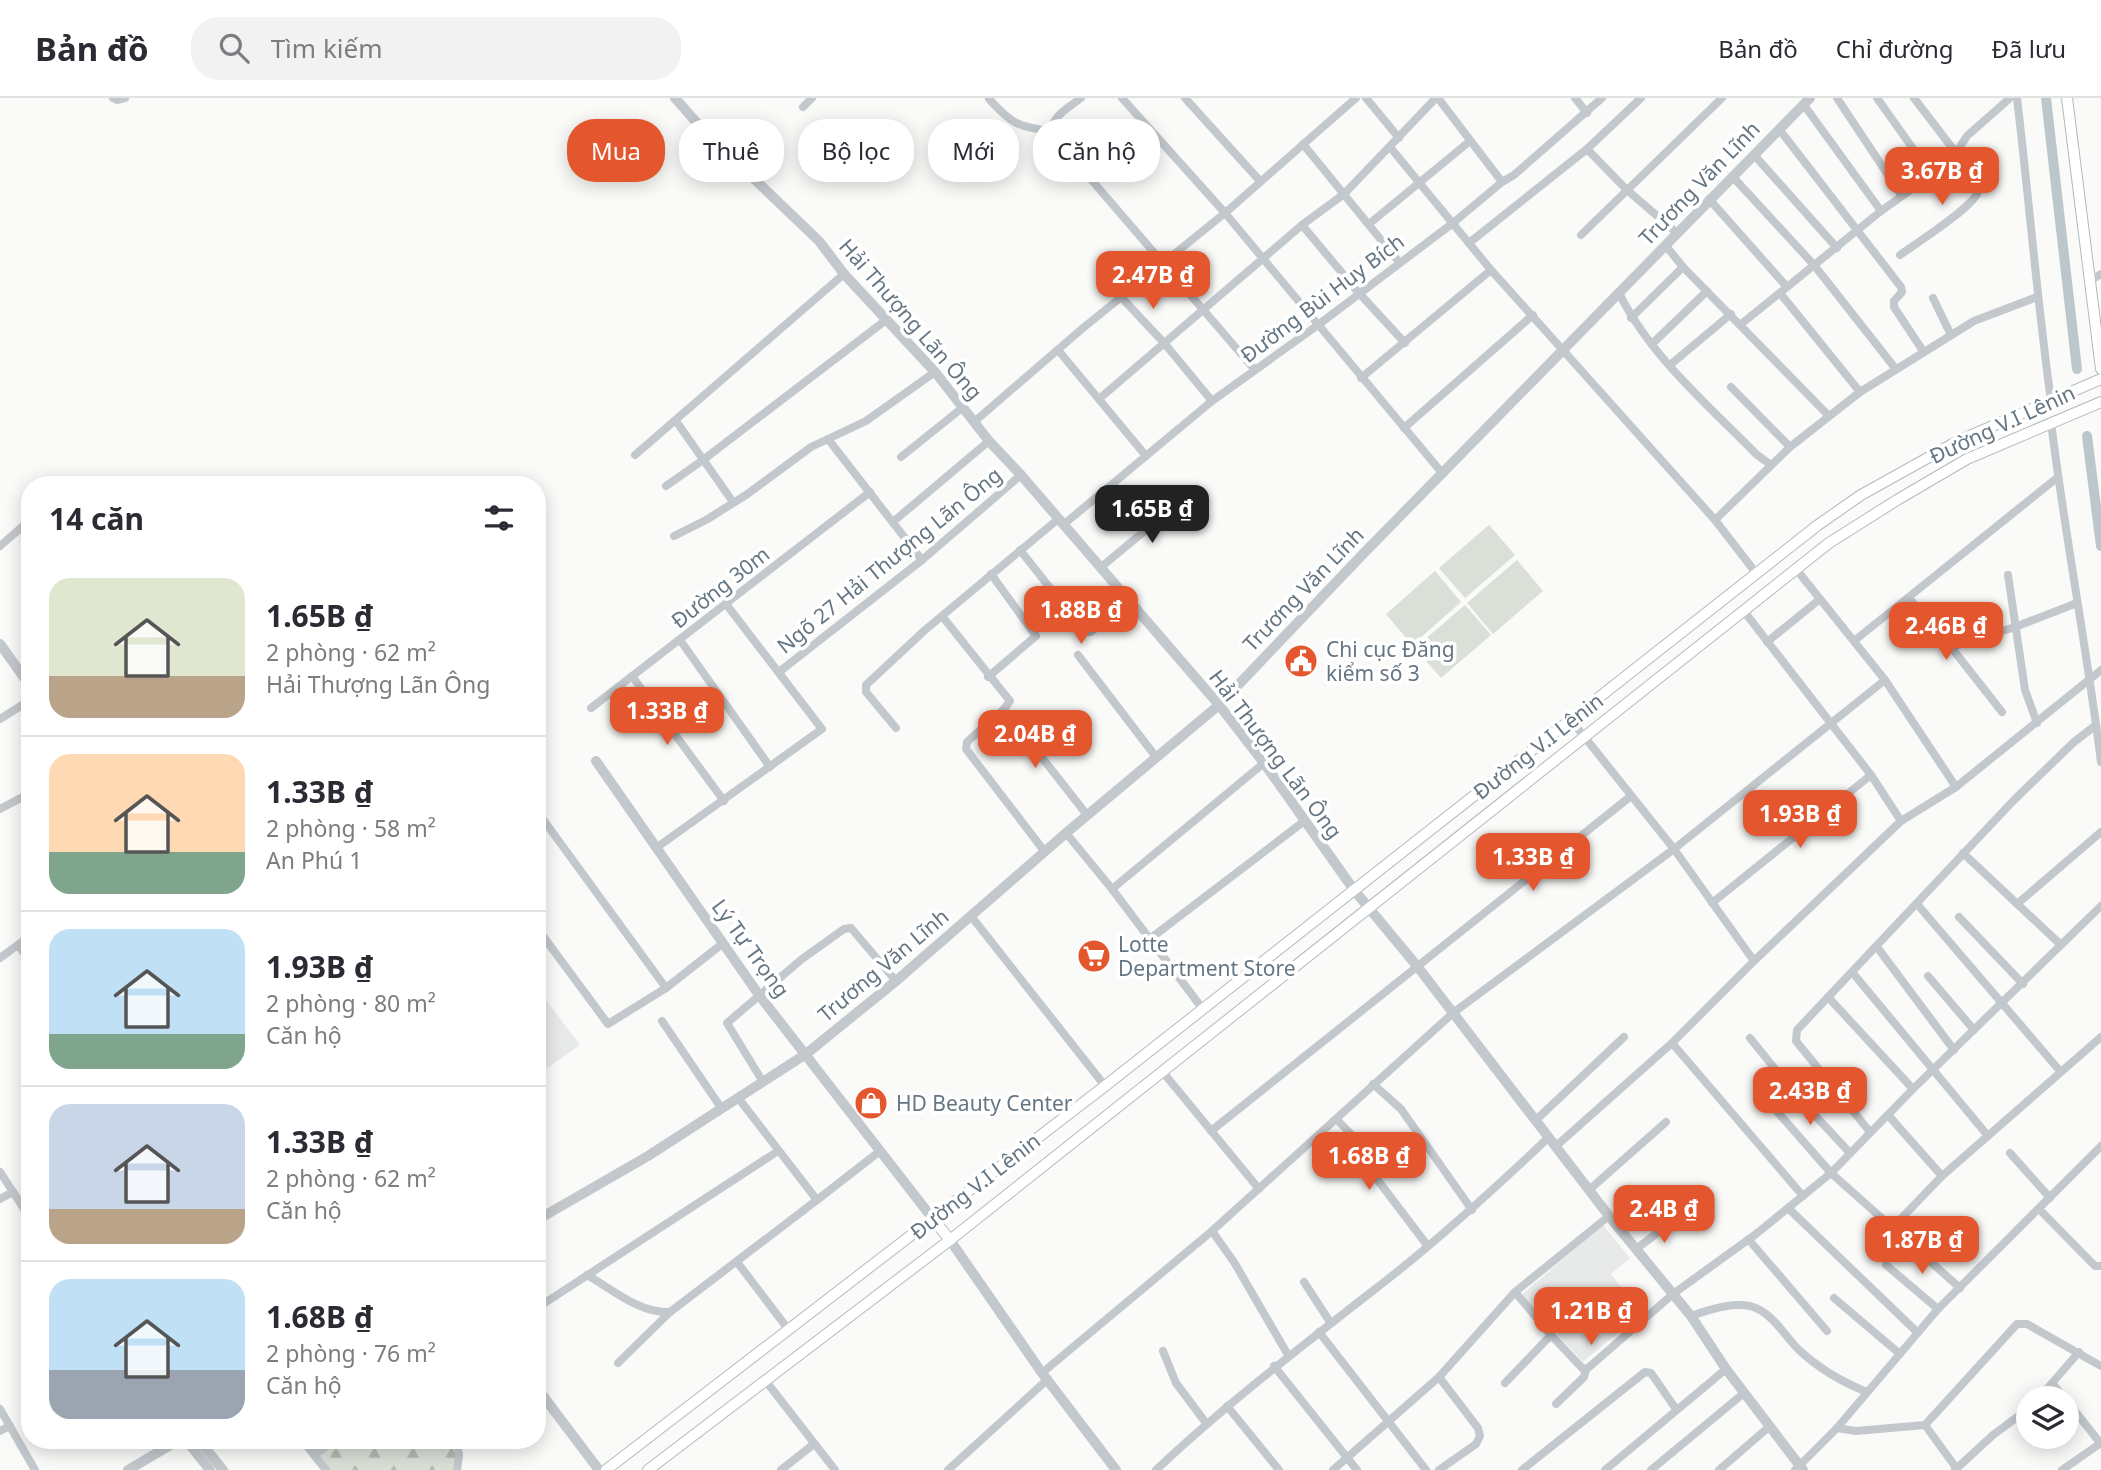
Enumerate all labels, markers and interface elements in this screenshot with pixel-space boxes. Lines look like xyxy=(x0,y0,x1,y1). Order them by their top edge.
search box xyxy=(191,17,681,80)
text: Bản đồ xyxy=(35,26,149,71)
icon: search xyxy=(215,29,253,67)
text: Tìm kiếm xyxy=(271,30,382,66)
text: Bản đồ xyxy=(1718,32,1798,65)
text: Chỉ đường xyxy=(1836,32,1954,65)
text: Đã lưu xyxy=(1992,32,2066,65)
street label: Trương Văn Lĩnh xyxy=(1632,115,1766,251)
chip: Mua xyxy=(567,119,665,182)
chip: Thuê xyxy=(679,119,784,182)
chip: Bộ lọc xyxy=(798,119,914,182)
chip: Mới xyxy=(928,119,1019,182)
chip: Căn hộ xyxy=(1033,119,1160,182)
pin: 3.67B ₫ xyxy=(1877,148,2007,207)
text: 3.67B ₫ xyxy=(1901,154,1983,186)
street label: Đường Bùi Huy Bích xyxy=(1234,227,1410,369)
street label: Hải Thượng Lãn Ông xyxy=(833,233,989,405)
pin: 2.47B ₫ xyxy=(1088,252,1218,311)
text: 2.47B ₫ xyxy=(1112,258,1194,290)
street label: Đường V.I Lênin xyxy=(1925,378,2079,470)
street label: Ngõ 27 Hải Thượng Lãn Ông xyxy=(771,461,1007,659)
pin: 1.65B ₫ xyxy=(1087,486,1217,545)
text: 1.65B ₫ xyxy=(1111,492,1193,524)
text: 14 căn xyxy=(49,498,144,539)
icon: filters xyxy=(480,499,518,537)
street label: Trương Văn Lĩnh xyxy=(1236,521,1370,657)
street label: Đường 30m xyxy=(665,540,775,634)
pin: 1.88B ₫ xyxy=(1016,587,1146,646)
text: 1.88B ₫ xyxy=(1040,593,1122,625)
text: 1.65B ₫ xyxy=(266,595,373,636)
pin: 2.46B ₫ xyxy=(1881,602,2011,662)
icon: home xyxy=(105,606,189,690)
text: 2.46B ₫ xyxy=(1905,609,1987,641)
place label: Chi cục Đăng kiểm số 3 xyxy=(1326,635,1455,687)
text: 2 phòng · 62 m² xyxy=(266,636,436,668)
public building icon: Chi cục Đăng kiểm số 3 xyxy=(1282,642,1320,680)
street label: Hải Thượng Lãn Ông xyxy=(1203,664,1349,844)
text: Hải Thượng Lãn Ông xyxy=(266,668,490,700)
street label: Đường V.I Lênin xyxy=(1467,686,1609,806)
pin: 1.33B ₫ xyxy=(602,688,732,747)
text: 1.33B ₫ xyxy=(626,694,708,726)
pin: 2.04B ₫ xyxy=(970,710,1100,770)
text: 2.04B ₫ xyxy=(994,717,1076,749)
text: 1.33B ₫ xyxy=(266,771,373,812)
icon: home xyxy=(105,782,189,866)
pin: 1.93B ₫ xyxy=(1735,790,1865,850)
text: 1.93B ₫ xyxy=(1759,797,1841,829)
text: 2 phòng · 58 m² xyxy=(266,812,436,844)
pin: 1.33B ₫ xyxy=(1468,834,1598,893)
text: 1.33B ₫ xyxy=(1492,840,1574,872)
text: An Phú 1 xyxy=(266,844,362,876)
street label: Lý Tự Trọng xyxy=(706,893,796,1003)
street label: Trương Văn Lĩnh xyxy=(812,902,954,1028)
place label: Lotte Department Store xyxy=(1118,930,1296,982)
supermarket icon: Lotte Department Store xyxy=(1075,937,1113,975)
text: 1.93B ₫ xyxy=(266,946,373,987)
icon: home xyxy=(105,957,189,1041)
text: 2 phòng · 80 m² xyxy=(266,987,436,1019)
text: Căn hộ xyxy=(266,1019,342,1051)
pin: 2.43B ₫ xyxy=(1745,1068,1875,1127)
text: 2.43B ₫ xyxy=(1769,1074,1851,1106)
shop icon: HD Beauty Center xyxy=(852,1084,890,1122)
place label: HD Beauty Center xyxy=(896,1089,1073,1117)
text: 1.33B ₫ xyxy=(266,1121,373,1162)
street label: Đường V.I Lênin xyxy=(904,1126,1046,1246)
icon: home xyxy=(105,1132,189,1216)
pin: 1.68B ₫ xyxy=(1304,1132,1434,1192)
text: 1.68B ₫ xyxy=(1328,1139,1410,1171)
text: 2 phòng · 62 m² xyxy=(266,1162,436,1194)
pin: 2.4B ₫ xyxy=(1607,1186,1721,1245)
text: 2.4B ₫ xyxy=(1630,1192,1698,1224)
text: Căn hộ xyxy=(266,1194,342,1226)
pin: 1.87B ₫ xyxy=(1857,1216,1987,1276)
text: 1.87B ₫ xyxy=(1881,1223,1963,1255)
pin: 1.21B ₫ xyxy=(1526,1288,1656,1347)
text: 1.21B ₫ xyxy=(1550,1294,1632,1326)
text: 1.68B ₫ xyxy=(266,1296,373,1337)
icon: home xyxy=(105,1307,189,1391)
text: 2 phòng · 76 m² xyxy=(266,1337,436,1369)
text: Căn hộ xyxy=(266,1369,342,1401)
map controls xyxy=(2016,1386,2079,1449)
button: layers xyxy=(2016,1386,2079,1449)

